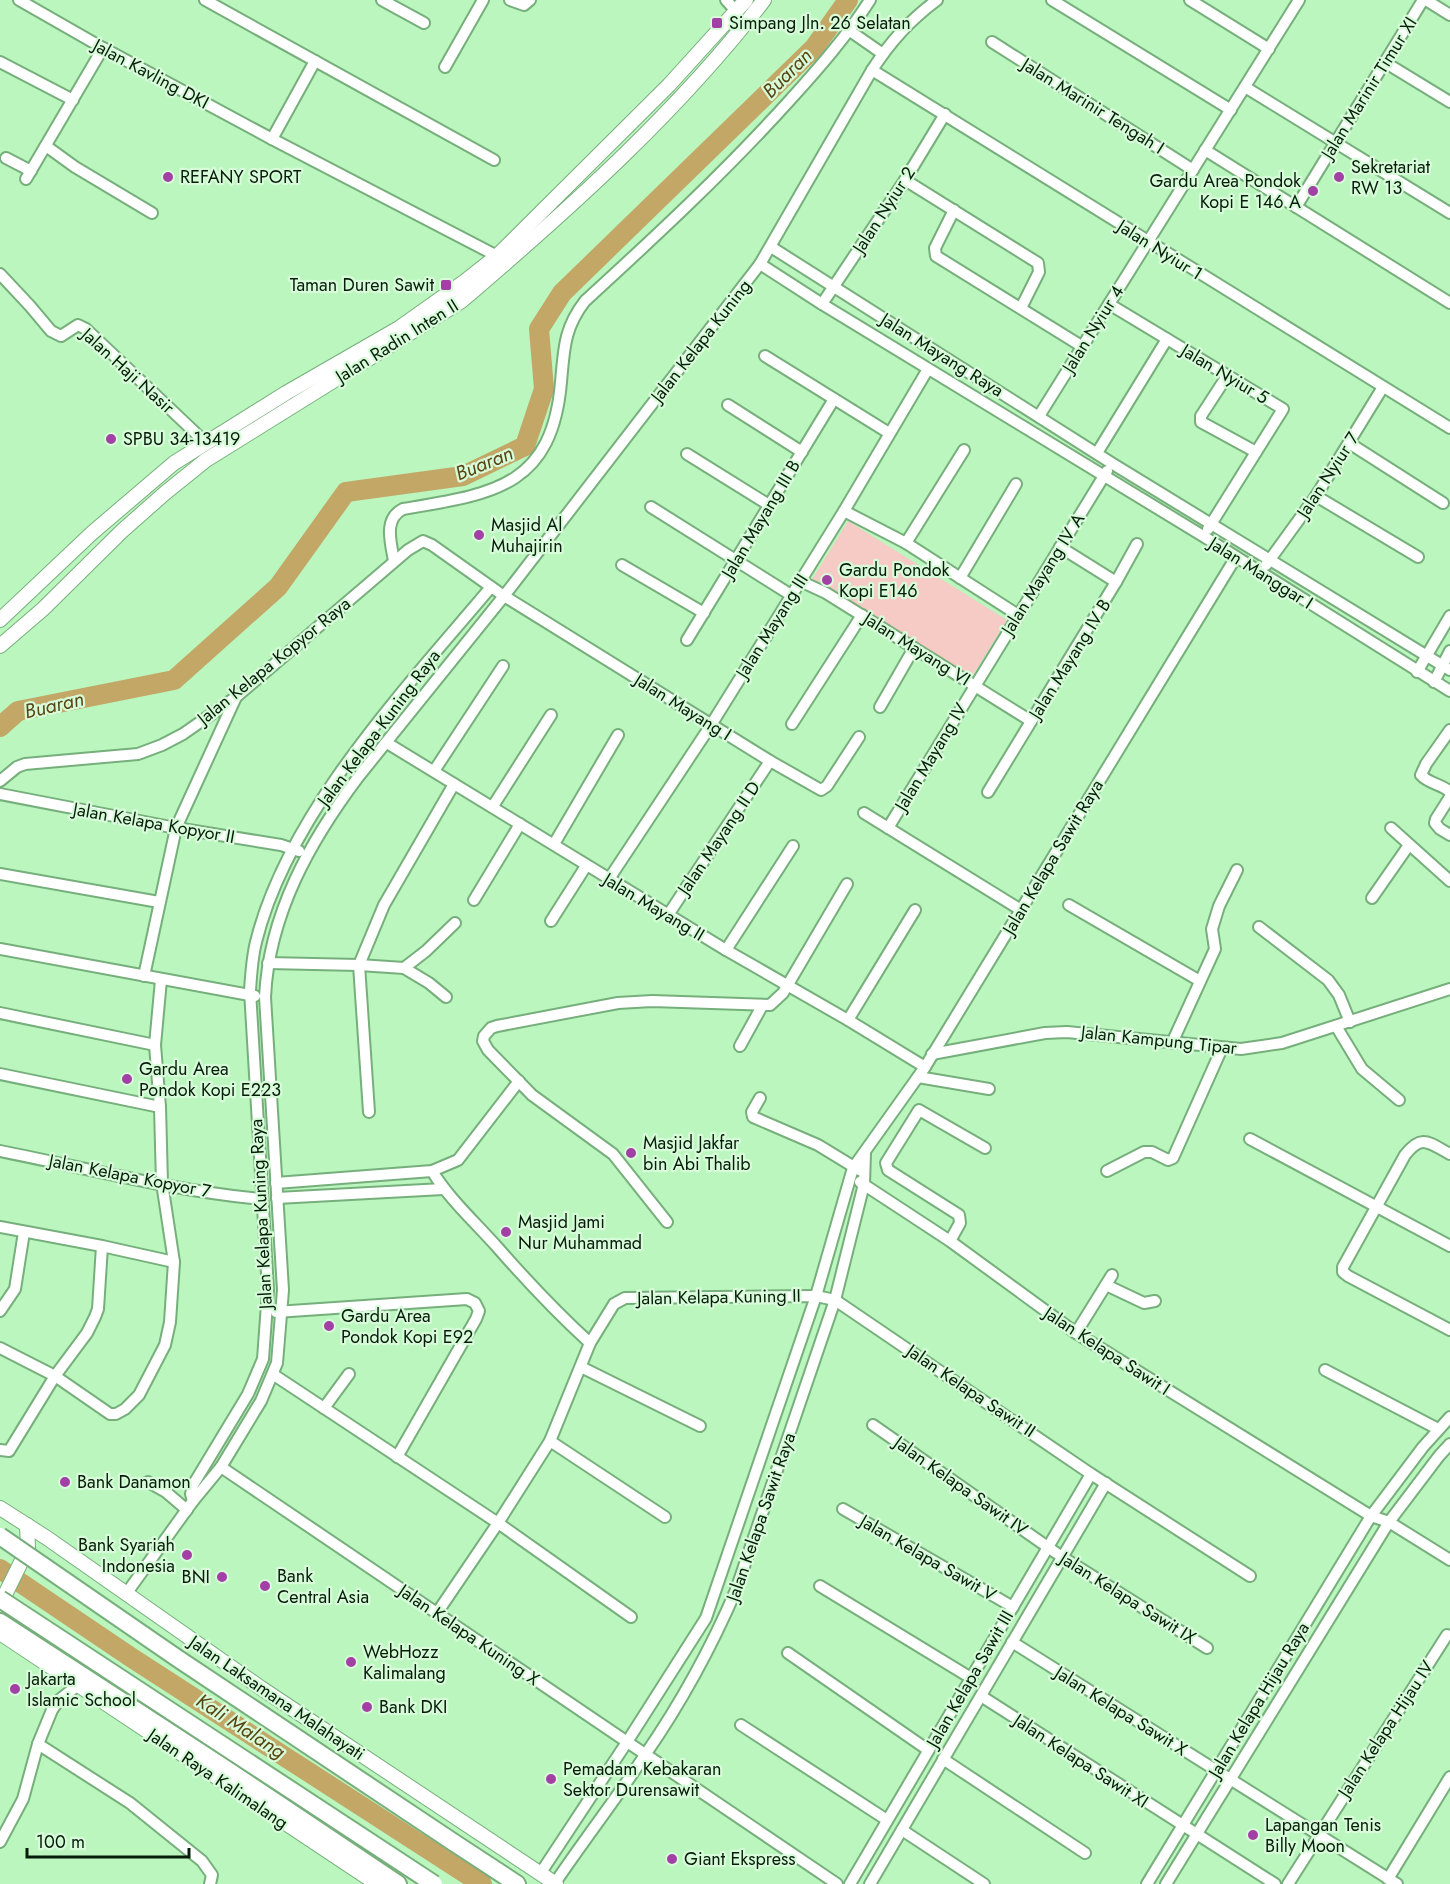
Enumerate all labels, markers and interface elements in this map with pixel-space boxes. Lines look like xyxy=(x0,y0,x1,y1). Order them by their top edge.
place label: Simpang Jln. 26 Selatan xyxy=(729,10,911,36)
street label: Jalan Marinir Timur XI xyxy=(1314,12,1423,166)
marker: Simpang Jln. 26 Selatan xyxy=(710,16,724,30)
street label: Jalan Kavling DKI xyxy=(87,32,214,116)
water label: Buaran xyxy=(756,42,819,105)
street label: Jalan Marinir Tengah I xyxy=(1015,50,1169,160)
place label: Sekretariat RW 13 xyxy=(1351,154,1431,201)
street label: Jalan Nyiur 2 xyxy=(845,162,922,260)
place label: REFANY SPORT xyxy=(180,164,302,190)
place label: Gardu Area Pondok Kopi E 146 A xyxy=(1149,168,1301,215)
marker: REFANY SPORT xyxy=(161,170,175,184)
marker: Sekretariat RW 13 xyxy=(1332,170,1346,184)
marker: Gardu Area Pondok Kopi E 146 A xyxy=(1306,184,1320,198)
street label: Jalan Nyiur 1 xyxy=(1111,212,1208,287)
place label: Taman Duren Sawit xyxy=(290,272,435,298)
street label: Jalan Kelapa Kuning xyxy=(643,274,757,410)
marker: Taman Duren Sawit xyxy=(439,278,453,292)
street label: Jalan Nyiur 4 xyxy=(1055,280,1130,379)
street label: Jalan Radin Inten II xyxy=(329,293,463,390)
street label: Jalan Mayang Raya xyxy=(874,306,1009,403)
street label: Jalan Haji Nasir xyxy=(74,321,181,421)
street label: Jalan Nyiur 5 xyxy=(1174,336,1274,410)
place label: SPBU 34-13419 xyxy=(123,426,240,452)
street label: Jalan Nyiur 7 xyxy=(1289,427,1366,525)
marker: SPBU 34-13419 xyxy=(104,432,118,446)
water label: Buaran xyxy=(451,439,517,488)
street label: Jalan Mayang III B xyxy=(714,455,807,585)
street label: Jalan Mayang IV A xyxy=(994,508,1091,642)
place label: Masjid Al Muhajirin xyxy=(491,512,563,559)
marker: Masjid Al Muhajirin xyxy=(472,528,486,542)
street label: Jalan Manggar I xyxy=(1202,530,1318,615)
place label: Gardu Pondok Kopi E146 xyxy=(839,557,950,604)
street label: Jalan Mayang III xyxy=(728,569,814,685)
marker: Gardu Pondok Kopi E146 xyxy=(820,573,834,587)
street label: Jalan Kelapa Kopyor Raya xyxy=(190,591,356,732)
street label: Jalan Mayang IV B xyxy=(1022,594,1117,726)
street label: Jalan Mayang VI xyxy=(857,605,976,692)
street label: Jalan Kelapa Kuning Raya xyxy=(310,644,447,813)
street label: Jalan Mayang I xyxy=(628,666,736,747)
water label: Buaran xyxy=(22,685,87,726)
street label: Jalan Mayang IV xyxy=(887,698,974,818)
street label: Jalan Kelapa Sawit Raya xyxy=(995,774,1110,941)
street label: Jalan Mayang II D xyxy=(670,776,767,902)
street label: Jalan Kelapa Kopyor II xyxy=(69,796,237,850)
street label: Jalan Mayang II xyxy=(597,865,710,948)
street label: Jalan Kampung Tipar xyxy=(1078,1019,1239,1061)
place label: Gardu Area Pondok Kopi E223 xyxy=(139,1056,281,1103)
marker: Gardu Area Pondok Kopi E223 xyxy=(120,1072,134,1086)
street label: Jalan Kelapa Kuning Raya xyxy=(243,1118,279,1312)
place label: Masjid Jakfar bin Abi Thalib xyxy=(643,1130,751,1177)
marker: Masjid Jakfar bin Abi Thalib xyxy=(624,1146,638,1160)
street label: Jalan Kelapa Kopyor 7 xyxy=(45,1147,214,1205)
place label: Masjid Jami Nur Muhammad xyxy=(518,1209,642,1256)
marker: Masjid Jami Nur Muhammad xyxy=(499,1225,513,1239)
street label: Jalan Kelapa Kuning II xyxy=(635,1283,801,1311)
street label: Jalan Kelapa Sawit I xyxy=(1037,1299,1175,1402)
place label: Gardu Area Pondok Kopi E92 xyxy=(341,1303,473,1350)
marker: Gardu Area Pondok Kopi E92 xyxy=(322,1319,336,1333)
street label: Jalan Kelapa Sawit II xyxy=(900,1337,1041,1444)
street label: Jalan Kelapa Sawit Raya xyxy=(719,1429,802,1607)
street label: Jalan Kelapa Sawit IV xyxy=(887,1429,1033,1542)
place label: Bank Danamon xyxy=(77,1469,191,1495)
marker: Bank Danamon xyxy=(58,1475,72,1489)
street label: Jalan Kelapa Sawit V xyxy=(853,1507,1001,1608)
place label: Bank Syariah Indonesia xyxy=(78,1532,175,1579)
street label: Jalan Kelapa Sawit IX xyxy=(1053,1545,1201,1650)
marker: Bank Syariah Indonesia xyxy=(180,1548,194,1562)
place label: Bank Central Asia xyxy=(277,1563,369,1610)
place label: BNI xyxy=(182,1564,210,1590)
marker: BNI xyxy=(215,1570,229,1584)
street label: Jalan Kelapa Kuning X xyxy=(392,1577,545,1692)
marker: Bank Central Asia xyxy=(258,1579,272,1593)
street label: Jalan Kelapa Sawit III xyxy=(919,1605,1020,1754)
street label: Jalan Kelapa Hijau Raya xyxy=(1201,1617,1316,1784)
street label: Jalan Laksamana Malahayati xyxy=(182,1628,370,1767)
place label: WebHozz Kalimalang xyxy=(363,1639,446,1686)
marker: WebHozz Kalimalang xyxy=(344,1655,358,1669)
street label: Jalan Kelapa Hijau IV xyxy=(1331,1655,1440,1804)
street label: Jalan Kelapa Sawit X xyxy=(1048,1659,1192,1762)
place label: Jakarta Islamic School xyxy=(25,1666,136,1713)
marker: Jakarta Islamic School xyxy=(8,1682,22,1696)
water label: Kali Malang xyxy=(190,1687,291,1766)
place label: Bank DKI xyxy=(379,1694,447,1720)
marker: Bank DKI xyxy=(360,1700,374,1714)
street label: Jalan Kelapa Sawit XI xyxy=(1007,1706,1154,1814)
street label: Jalan Raya Kalimalang xyxy=(141,1721,293,1836)
place label: Pemadam Kebakaran Sektor Durensawit xyxy=(563,1756,721,1803)
marker: Pemadam Kebakaran Sektor Durensawit xyxy=(544,1772,558,1786)
place label: Lapangan Tenis Billy Moon xyxy=(1265,1812,1381,1859)
scale bar xyxy=(27,1821,189,1859)
marker: Lapangan Tenis Billy Moon xyxy=(1246,1828,1260,1842)
text: 100 m xyxy=(36,1829,85,1855)
place label: Giant Ekspress xyxy=(684,1846,795,1872)
marker: Giant Ekspress xyxy=(665,1852,679,1866)

